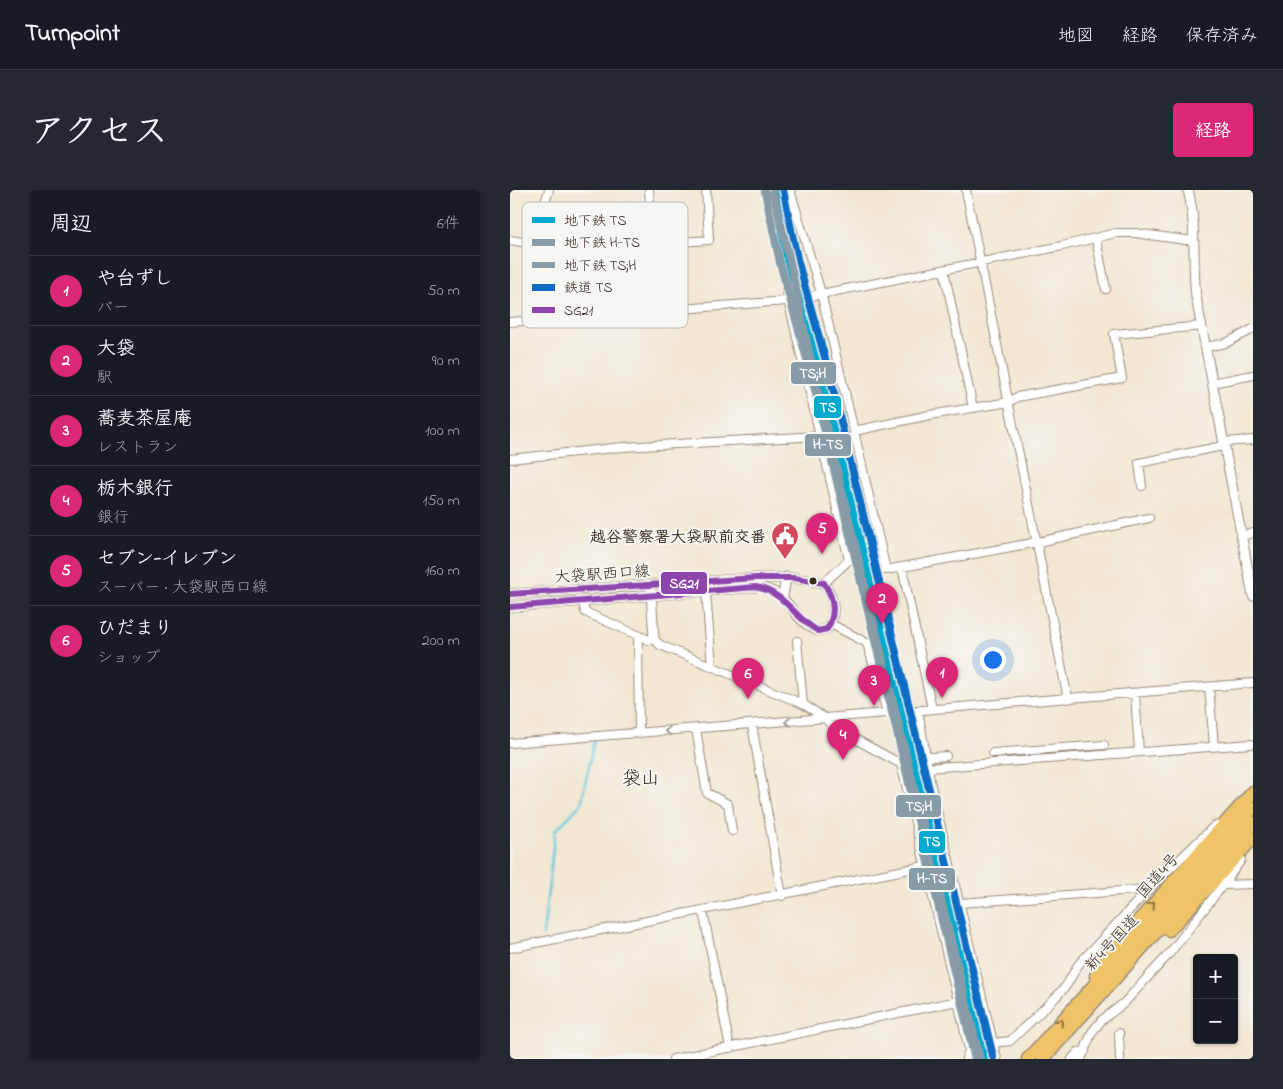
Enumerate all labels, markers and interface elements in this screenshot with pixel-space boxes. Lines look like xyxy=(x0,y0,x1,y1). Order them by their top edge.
text: Turnpoint xyxy=(25,17,120,52)
text: 地図 xyxy=(1058,24,1094,50)
text: 経路 xyxy=(1122,24,1158,50)
text: 保存済み xyxy=(1186,24,1258,50)
button: 経路 xyxy=(1173,103,1253,157)
text: アクセス xyxy=(30,108,168,159)
legend xyxy=(522,202,688,328)
text: 周辺 xyxy=(50,210,92,240)
text: 地下鉄 TS xyxy=(564,211,627,232)
text: 6件 xyxy=(437,212,460,236)
text: 地下鉄 H-TS xyxy=(564,233,640,254)
text: 地下鉄 TS;H xyxy=(564,256,636,277)
text: や台ずし xyxy=(97,266,173,293)
text: 鉄道 TS xyxy=(564,278,613,299)
text: 1 xyxy=(63,279,69,303)
text: 50 m xyxy=(428,279,460,303)
text: バー xyxy=(97,296,129,320)
text: SG21 xyxy=(564,301,594,322)
text: 大袋 xyxy=(97,336,135,363)
text: 2 xyxy=(62,349,70,373)
text: 90 m xyxy=(432,349,460,373)
line badge: TS;H xyxy=(790,361,837,385)
text: TS;H xyxy=(800,364,826,385)
text: 駅 xyxy=(97,366,113,390)
line badge: TS xyxy=(813,395,842,419)
text: TS xyxy=(819,398,837,419)
text: 蕎麦茶屋庵 xyxy=(97,406,192,433)
text: 3 xyxy=(63,419,69,443)
text: 100 m xyxy=(425,419,460,443)
line badge: H-TS xyxy=(804,433,852,457)
text: H-TS xyxy=(813,435,843,456)
text: レストラン xyxy=(97,436,178,460)
text: 栃木銀行 xyxy=(97,476,173,503)
text: 4 xyxy=(63,489,69,513)
text: 150 m xyxy=(422,489,460,513)
text: 銀行 xyxy=(97,506,129,530)
pin: 5 xyxy=(806,513,838,554)
public building icon: 越谷警察署大袋駅前交番 xyxy=(770,521,800,560)
place label: 越谷警察署大袋駅前交番 xyxy=(590,526,766,550)
text: セブン-イレブン xyxy=(97,546,237,573)
text: 5 xyxy=(61,559,71,583)
text: 160 m xyxy=(425,559,460,583)
street label: 大袋駅西口線 xyxy=(553,560,651,590)
line badge: SG21 xyxy=(660,571,708,595)
text: SG21 xyxy=(669,574,699,595)
text: スーパー · 大袋駅西口線 xyxy=(97,576,268,600)
unlabelled marker xyxy=(808,576,818,586)
pin: 2 xyxy=(866,583,898,624)
text: ひだまり xyxy=(97,616,173,643)
text: 6 xyxy=(62,629,70,653)
text: 200 m xyxy=(422,629,460,653)
text: ショップ xyxy=(97,646,160,670)
your location xyxy=(980,647,1006,673)
pin: 1 xyxy=(926,657,958,698)
pin: 6 xyxy=(732,658,764,699)
pin: 3 xyxy=(858,665,890,706)
one-way arrow xyxy=(784,716,792,727)
pin: 4 xyxy=(827,719,859,760)
one-way arrow xyxy=(664,726,672,737)
district label: 袋山 xyxy=(622,766,660,793)
line badge: TS;H xyxy=(895,794,942,818)
text: TS;H xyxy=(906,797,932,818)
line badge: TS xyxy=(918,830,946,854)
text: TS xyxy=(923,832,941,853)
street label: 国道4号 xyxy=(1131,848,1186,905)
line badge: H-TS xyxy=(908,867,956,891)
text: H-TS xyxy=(917,869,947,890)
one-way arrow xyxy=(1146,901,1155,910)
street label: 新4号国道 xyxy=(1080,909,1145,977)
map controls xyxy=(1193,954,1238,1044)
button: + xyxy=(1193,954,1238,999)
button: − xyxy=(1193,999,1238,1044)
one-way arrow xyxy=(1055,1019,1064,1028)

